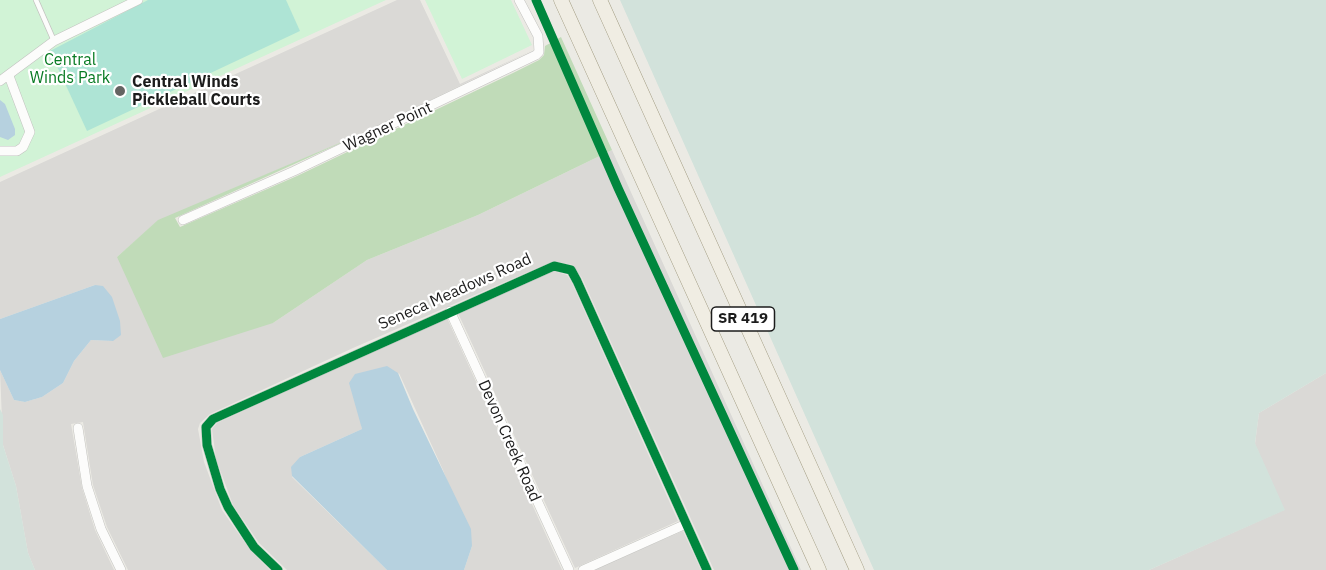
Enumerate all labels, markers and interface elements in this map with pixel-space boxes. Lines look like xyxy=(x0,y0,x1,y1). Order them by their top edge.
park label: Central Winds Park xyxy=(30,50,110,88)
place label: Central Winds Pickleball Courts xyxy=(132,72,260,110)
marker: Central Winds Pickleball Courts xyxy=(113,84,127,98)
street label: Wagner Point xyxy=(341,98,435,156)
street label: Seneca Meadows Road xyxy=(376,250,534,334)
road number: SR 419 xyxy=(712,307,774,331)
street label: Devon Creek Road xyxy=(474,377,544,505)

